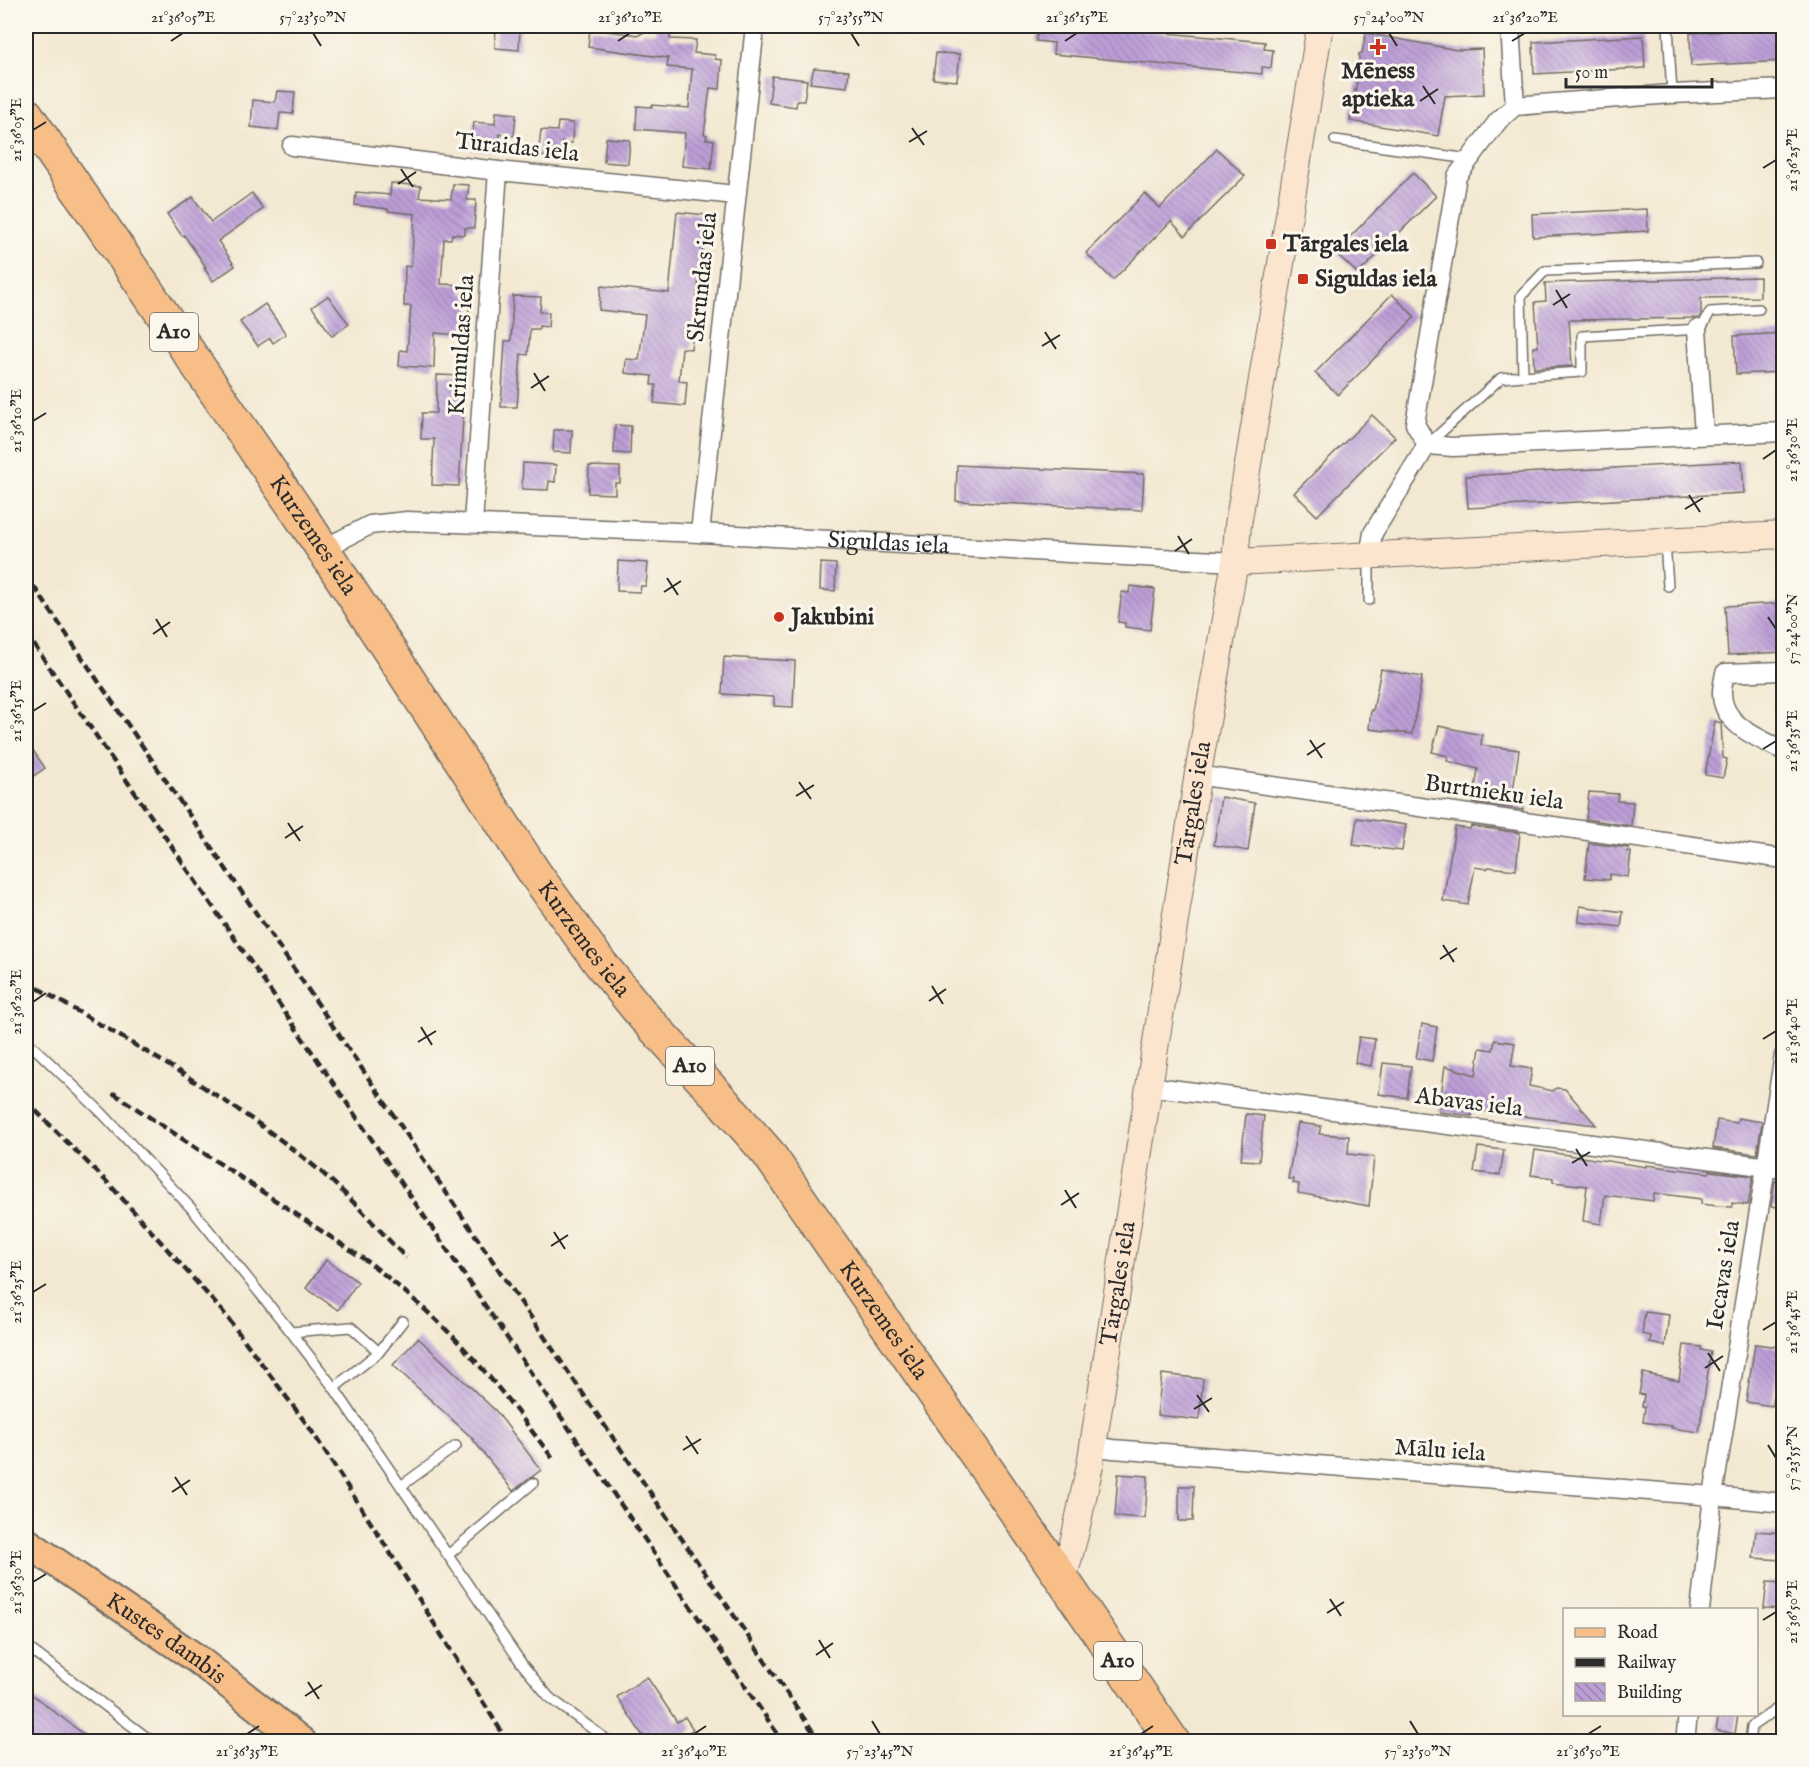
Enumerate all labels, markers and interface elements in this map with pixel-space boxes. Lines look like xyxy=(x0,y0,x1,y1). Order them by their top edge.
text: 21°36'05"E xyxy=(151,8,215,27)
text: 57°23'50"N xyxy=(279,8,347,27)
text: 21°36'10"E xyxy=(598,8,662,27)
text: 57°23'55"N xyxy=(818,8,884,27)
text: 21°36'15"E xyxy=(1046,8,1108,27)
text: 57°24'00"N xyxy=(1354,8,1424,27)
text: 21°36'20"E xyxy=(1492,8,1558,27)
marker: Mēness aptieka xyxy=(1371,40,1385,54)
scale bar xyxy=(1566,51,1712,89)
place label: Mēness aptieka xyxy=(1341,56,1416,115)
text: 50 m xyxy=(1575,62,1608,85)
text: 21°36'05"E xyxy=(7,98,26,162)
street label: Turaidas iela xyxy=(453,126,581,170)
text: 21°36'25"E xyxy=(1783,128,1802,192)
street label: Skrundas iela xyxy=(681,210,725,343)
place label: Tārgales iela xyxy=(1282,229,1409,260)
marker: Tārgales iela xyxy=(1264,237,1278,251)
place label: Siguldas iela xyxy=(1315,264,1437,295)
marker: Siguldas iela xyxy=(1296,272,1310,286)
street label: Krimuldas iela xyxy=(442,273,482,416)
road number: A10 xyxy=(150,313,198,351)
text: 21°36'10"E xyxy=(7,389,26,453)
text: 21°36'30"E xyxy=(1783,418,1802,482)
street label: Kurzemes iela xyxy=(262,469,365,602)
street label: Siguldas iela xyxy=(827,524,951,562)
text: 57°24'00"N xyxy=(1783,594,1802,664)
place label: Jakubini xyxy=(788,602,875,633)
marker: Jakubini xyxy=(772,610,786,624)
text: 21°36'15"E xyxy=(7,680,26,742)
text: 21°36'35"E xyxy=(1783,710,1802,772)
street label: Tārgales iela xyxy=(1168,738,1219,868)
street label: Burtnieku iela xyxy=(1422,768,1566,818)
street label: Kurzemes iela xyxy=(530,875,638,1004)
text: 21°36'20"E xyxy=(7,969,26,1035)
text: 21°36'40"E xyxy=(1783,998,1802,1064)
road number: A10 xyxy=(666,1047,714,1085)
street label: Abavas iela xyxy=(1412,1081,1525,1125)
street label: Iecavas iela xyxy=(1700,1217,1748,1332)
street label: Tārgales iela xyxy=(1093,1218,1143,1348)
street label: Kurzemes iela xyxy=(832,1255,936,1386)
text: 21°36'25"E xyxy=(7,1260,26,1324)
text: 21°36'45"E xyxy=(1783,1290,1802,1354)
text: 57°23'55"N xyxy=(1783,1425,1802,1491)
street label: Mālu iela xyxy=(1393,1432,1487,1470)
text: 21°36'30"E xyxy=(7,1550,26,1614)
text: 21°36'50"E xyxy=(1783,1580,1802,1644)
street label: Kustes dambis xyxy=(100,1586,232,1692)
legend xyxy=(1563,1608,1758,1716)
text: Road xyxy=(1617,1622,1658,1645)
road number: A10 xyxy=(1094,1642,1142,1680)
text: Railway xyxy=(1617,1652,1676,1675)
text: Building xyxy=(1617,1682,1682,1705)
text: 21°36'35"E xyxy=(216,1742,278,1761)
text: 21°36'40"E xyxy=(661,1742,727,1761)
text: 57°23'45"N xyxy=(846,1742,914,1761)
text: 21°36'45"E xyxy=(1109,1742,1173,1761)
text: 57°23'50"N xyxy=(1384,1742,1452,1761)
text: 21°36'50"E xyxy=(1556,1742,1620,1761)

